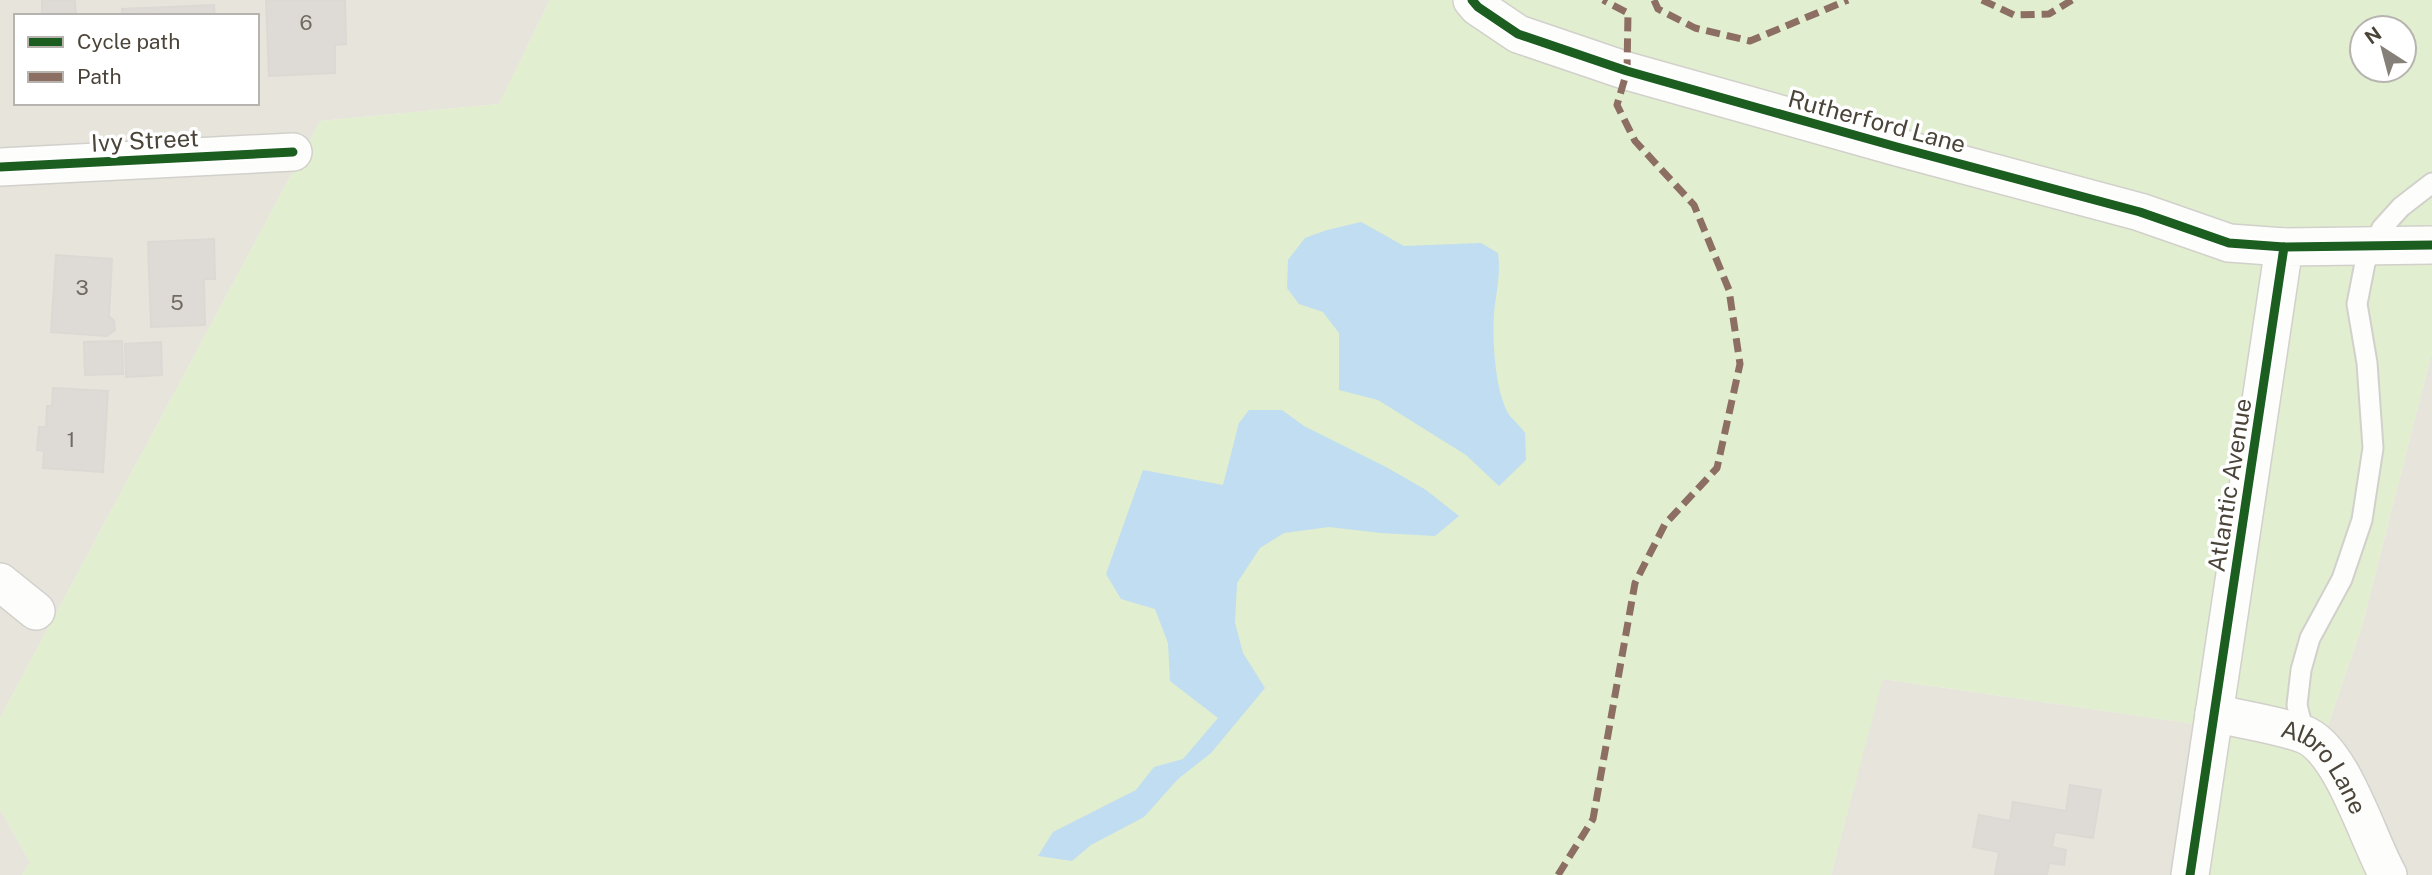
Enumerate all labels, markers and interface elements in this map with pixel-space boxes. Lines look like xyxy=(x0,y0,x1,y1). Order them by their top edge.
house number: 6 xyxy=(299,10,313,35)
legend xyxy=(14,14,259,105)
north arrow xyxy=(2348,14,2418,84)
text: N xyxy=(2361,22,2385,49)
text: Cycle path xyxy=(77,29,180,54)
text: Path xyxy=(77,64,122,89)
street label: Rutherford Lane xyxy=(1785,84,1969,158)
street label: Ivy Street xyxy=(90,123,200,157)
house number: 3 xyxy=(75,275,89,300)
house number: 5 xyxy=(170,290,184,315)
street label: Atlantic Avenue xyxy=(2201,396,2257,574)
house number: 1 xyxy=(67,427,75,452)
street label: Albro Lane xyxy=(2278,714,2373,818)

